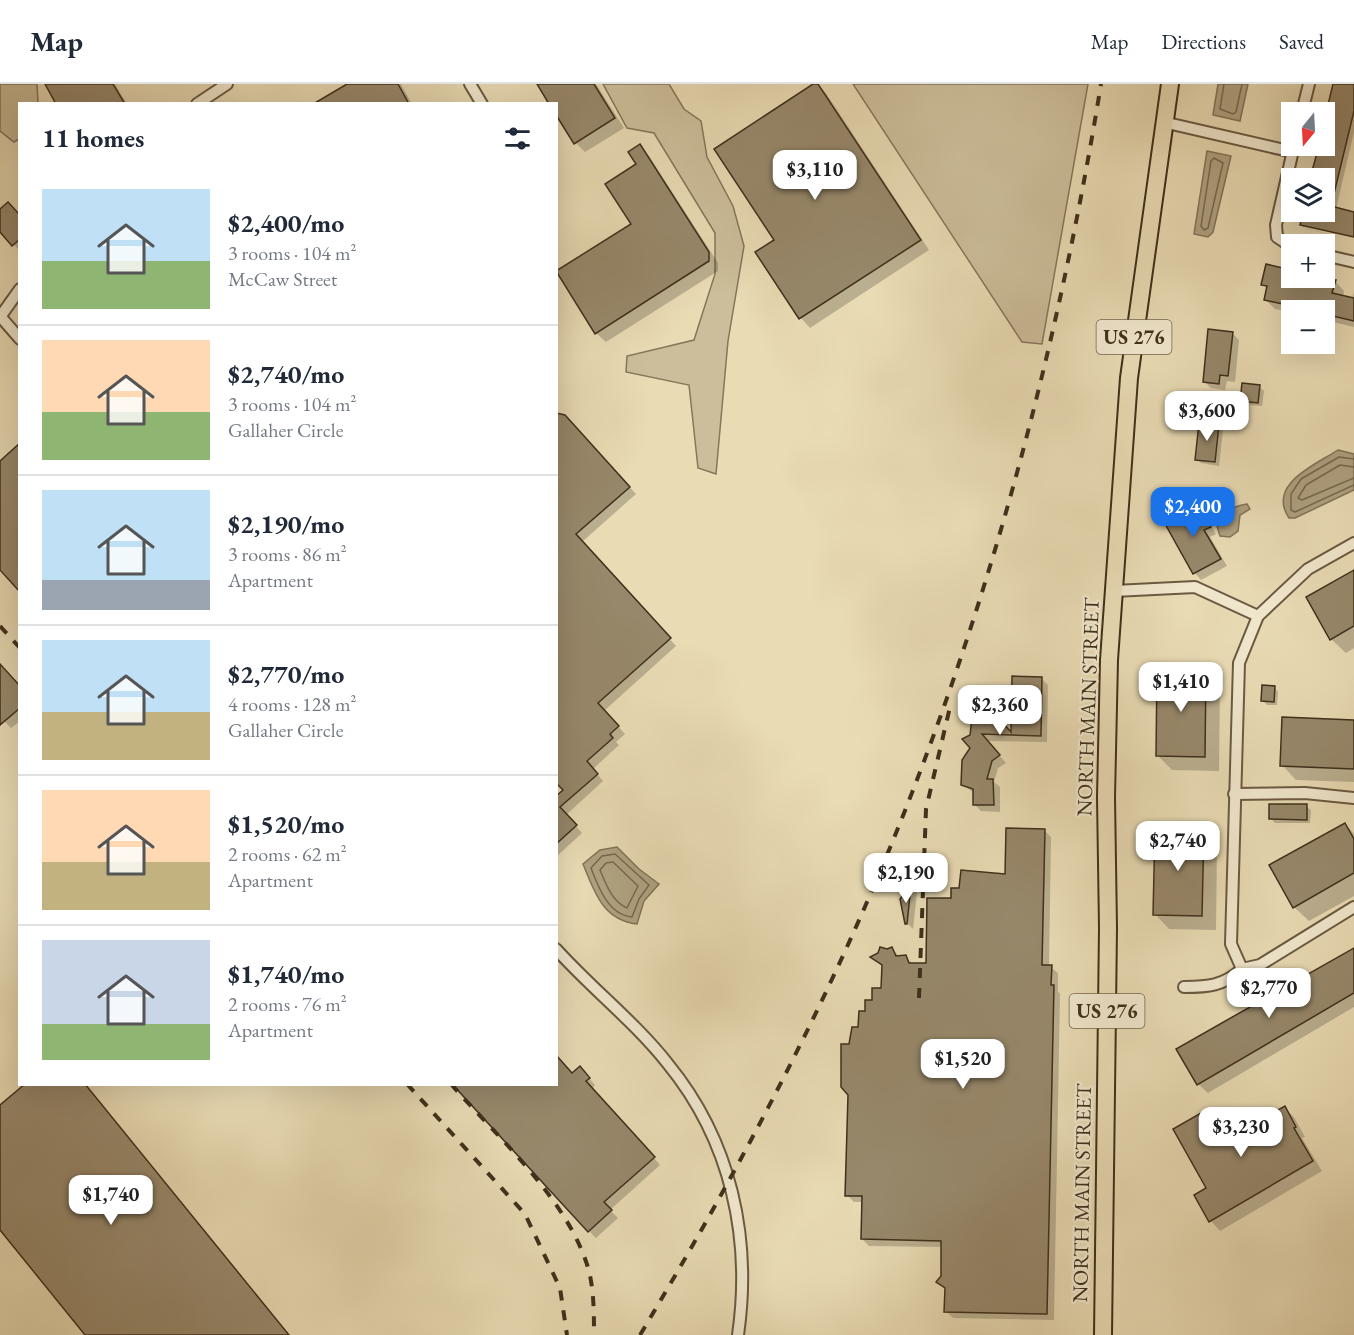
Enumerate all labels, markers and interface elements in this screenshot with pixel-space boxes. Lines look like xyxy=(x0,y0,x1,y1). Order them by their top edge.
text: Map xyxy=(30,23,83,59)
text: Map xyxy=(1091,28,1128,55)
text: Directions xyxy=(1161,28,1246,55)
text: Saved xyxy=(1279,28,1324,55)
north arrow xyxy=(1281,102,1335,156)
map controls xyxy=(1281,102,1335,354)
text: 11 homes xyxy=(42,121,144,155)
icon: filters xyxy=(501,122,534,155)
pin: $3,110 xyxy=(766,150,864,201)
text: $3,110 xyxy=(787,156,843,182)
button: layers xyxy=(1281,168,1335,222)
text: $2,400/mo xyxy=(228,206,344,240)
icon: home xyxy=(90,213,162,285)
button: + xyxy=(1281,234,1335,288)
text: 3 rooms · 104 m² xyxy=(228,240,356,266)
text: McCaw Street xyxy=(228,266,337,292)
button: − xyxy=(1281,300,1335,354)
road number: US 276 xyxy=(1096,320,1172,354)
text: $2,740/mo xyxy=(228,357,344,391)
icon: home xyxy=(90,364,162,436)
text: 3 rooms · 104 m² xyxy=(228,391,356,417)
pin: $3,600 xyxy=(1158,391,1256,442)
text: $3,600 xyxy=(1179,397,1235,423)
text: Gallaher Circle xyxy=(228,417,343,443)
pin: $2,400 xyxy=(1144,487,1242,538)
text: $2,400 xyxy=(1165,493,1221,519)
text: $2,190/mo xyxy=(228,507,344,541)
icon: home xyxy=(90,514,162,586)
text: 3 rooms · 86 m² xyxy=(228,541,347,567)
text: Apartment xyxy=(228,567,313,593)
street label: NORTH MAIN STREET xyxy=(1070,596,1105,817)
text: $2,770/mo xyxy=(228,657,344,691)
pin: $1,410 xyxy=(1132,662,1230,713)
icon: home xyxy=(90,664,162,736)
text: $1,410 xyxy=(1153,668,1209,694)
pin: $2,360 xyxy=(951,685,1049,736)
text: 4 rooms · 128 m² xyxy=(228,691,356,717)
text: $2,360 xyxy=(972,691,1028,717)
text: Gallaher Circle xyxy=(228,717,343,743)
text: $1,520/mo xyxy=(228,807,344,841)
icon: home xyxy=(90,814,162,886)
pin: $2,740 xyxy=(1129,821,1227,872)
text: $2,740 xyxy=(1150,827,1206,853)
text: 2 rooms · 62 m² xyxy=(228,841,347,867)
pin: $2,190 xyxy=(857,853,955,904)
text: $2,190 xyxy=(878,859,934,885)
text: Apartment xyxy=(228,867,313,893)
text: $1,740/mo xyxy=(228,957,344,991)
icon: home xyxy=(90,964,162,1036)
pin: $2,770 xyxy=(1220,968,1318,1019)
text: $2,770 xyxy=(1241,974,1297,1000)
text: 2 rooms · 76 m² xyxy=(228,991,347,1017)
road number: US 276 xyxy=(1070,994,1144,1028)
text: Apartment xyxy=(228,1017,313,1043)
pin: $1,520 xyxy=(914,1039,1012,1090)
text: $1,520 xyxy=(935,1045,991,1071)
street label: NORTH MAIN STREET xyxy=(1066,1082,1097,1303)
pin: $3,230 xyxy=(1192,1107,1290,1158)
text: $3,230 xyxy=(1213,1113,1269,1139)
pin: $1,740 xyxy=(62,1175,160,1226)
text: $1,740 xyxy=(83,1181,139,1207)

